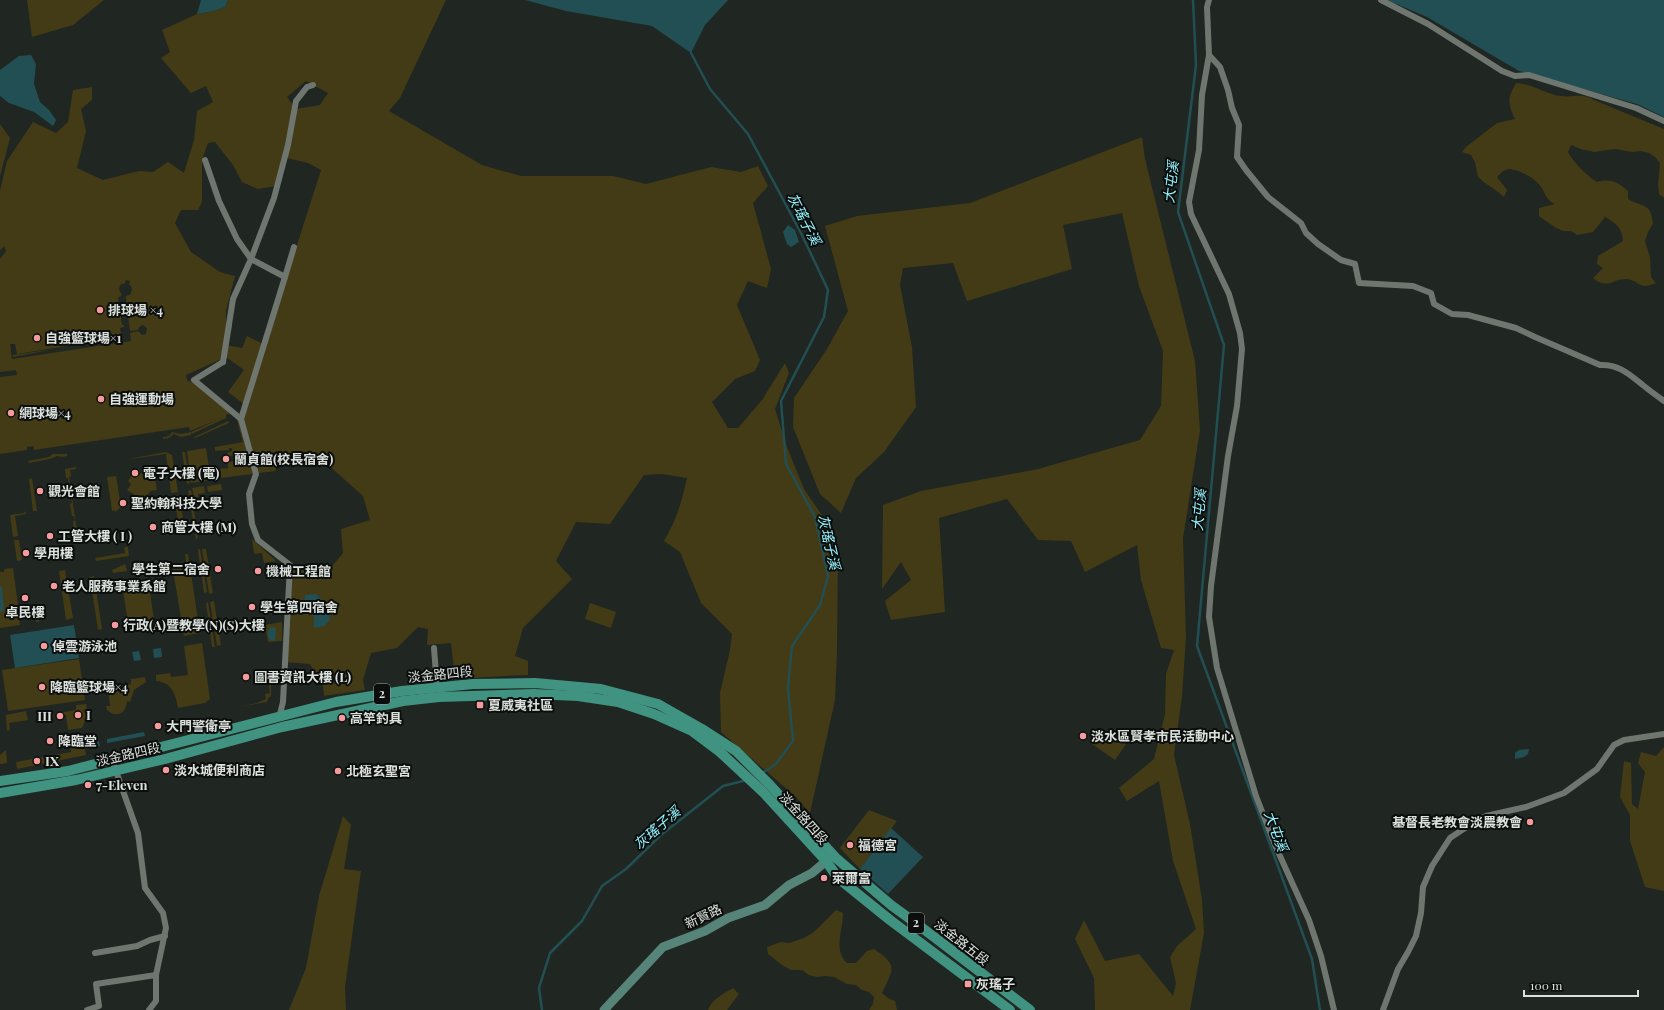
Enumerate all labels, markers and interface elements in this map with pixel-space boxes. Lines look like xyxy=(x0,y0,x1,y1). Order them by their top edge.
water label: 大屯溪 xyxy=(1159,158,1183,204)
water label: 灰瑤子溪 xyxy=(783,190,827,250)
place label: 排球場 ×4 xyxy=(108,301,163,318)
marker: 排球場 ×4 xyxy=(95,305,105,315)
place label: 自強籃球場×1 xyxy=(45,329,121,346)
marker: 自強籃球場×1 xyxy=(32,333,42,343)
place label: 自強運動場 xyxy=(109,390,174,407)
marker: 自強運動場 xyxy=(96,394,106,404)
place label: 網球場×4 xyxy=(19,404,71,421)
marker: 網球場×4 xyxy=(6,408,16,418)
place label: 蘭貞館(校長宿舍) xyxy=(234,450,333,467)
marker: 蘭貞館(校長宿舍) xyxy=(221,454,231,464)
place label: 電子大樓 (電) xyxy=(143,464,219,481)
marker: 電子大樓 (電) xyxy=(130,468,140,478)
place label: 觀光會館 xyxy=(48,482,100,499)
marker: 觀光會館 xyxy=(35,486,45,496)
water label: 大屯溪 xyxy=(1187,486,1210,532)
place label: 聖約翰科技大學 xyxy=(131,494,222,511)
marker: 聖約翰科技大學 xyxy=(118,498,128,508)
water label: 灰瑤子溪 xyxy=(814,512,845,573)
place label: 商管大樓 (M) xyxy=(161,518,236,535)
marker: 商管大樓 (M) xyxy=(148,522,158,532)
place label: 工管大樓 ( I ) xyxy=(58,527,132,544)
marker: 工管大樓 ( I ) xyxy=(45,531,55,541)
place label: 學用樓 xyxy=(34,544,73,561)
marker: 學用樓 xyxy=(21,548,31,558)
place label: 學生第二宿舍 xyxy=(132,560,210,577)
place label: 機械工程館 xyxy=(266,562,331,579)
marker: 學生第二宿舍 xyxy=(213,564,223,574)
marker: 機械工程館 xyxy=(253,566,263,576)
place label: 老人服務事業系館 xyxy=(62,577,166,594)
marker: 老人服務事業系館 xyxy=(49,581,59,591)
marker: 卓民樓 xyxy=(20,593,30,603)
place label: 學生第四宿舍 xyxy=(260,598,338,615)
marker: 學生第四宿舍 xyxy=(247,602,257,612)
place label: 卓民樓 xyxy=(5,603,45,620)
place label: 行政(A)暨教學(N)(S)大樓 xyxy=(123,616,264,633)
marker: 行政(A)暨教學(N)(S)大樓 xyxy=(110,620,120,630)
place label: 倬雲游泳池 xyxy=(52,637,117,654)
marker: 倬雲游泳池 xyxy=(39,641,49,651)
street label: 淡金路四段 xyxy=(407,662,473,685)
place label: 圖書資訊大樓 (L) xyxy=(254,668,351,685)
marker: 圖書資訊大樓 (L) xyxy=(241,672,251,682)
place label: 降臨籃球場×4 xyxy=(50,678,128,695)
marker: 降臨籃球場×4 xyxy=(37,682,47,692)
road number: 2 xyxy=(374,684,390,704)
place label: 夏威夷社區 xyxy=(488,696,553,713)
marker: 夏威夷社區 xyxy=(475,700,485,710)
place label: I xyxy=(86,706,91,723)
place label: III xyxy=(37,707,52,724)
place label: 高竿釣具 xyxy=(350,709,402,726)
marker: I xyxy=(73,710,83,720)
marker: III xyxy=(55,711,65,721)
marker: 高竿釣具 xyxy=(337,713,347,723)
place label: 大門警衛亭 xyxy=(166,717,231,734)
marker: 大門警衛亭 xyxy=(153,721,163,731)
place label: 淡水區賢孝市民活動中心 xyxy=(1091,727,1234,744)
marker: 淡水區賢孝市民活動中心 xyxy=(1078,731,1088,741)
place label: 降臨堂 xyxy=(58,732,97,749)
marker: 降臨堂 xyxy=(45,736,55,746)
street label: 淡金路四段 xyxy=(94,738,161,769)
place label: IX xyxy=(45,752,60,769)
marker: IX xyxy=(32,756,42,766)
place label: 淡水城便利商店 xyxy=(174,761,265,778)
place label: 北極玄聖宮 xyxy=(346,762,411,779)
marker: 淡水城便利商店 xyxy=(161,765,171,775)
marker: 北極玄聖宮 xyxy=(333,766,343,776)
place label: 7-Eleven xyxy=(96,776,147,793)
marker: 7-Eleven xyxy=(83,780,93,790)
street label: 淡金路四段 xyxy=(776,788,832,848)
water label: 灰瑤子溪 xyxy=(629,801,686,853)
water label: 大屯溪 xyxy=(1260,808,1293,856)
place label: 基督長老教會淡農教會 xyxy=(1392,813,1523,830)
marker: 基督長老教會淡農教會 xyxy=(1525,817,1535,827)
place label: 福德宮 xyxy=(858,836,897,853)
marker: 福德宮 xyxy=(845,840,855,850)
place label: 萊爾富 xyxy=(832,869,871,886)
marker: 萊爾富 xyxy=(819,873,829,883)
street label: 新賢路 xyxy=(682,900,724,931)
road number: 2 xyxy=(908,913,924,933)
street label: 淡金路五段 xyxy=(931,915,993,968)
scale bar xyxy=(1524,972,1638,998)
place label: 灰瑤子 xyxy=(976,975,1015,992)
text: 100 m xyxy=(1530,977,1563,993)
marker: 灰瑤子 xyxy=(963,979,973,989)

